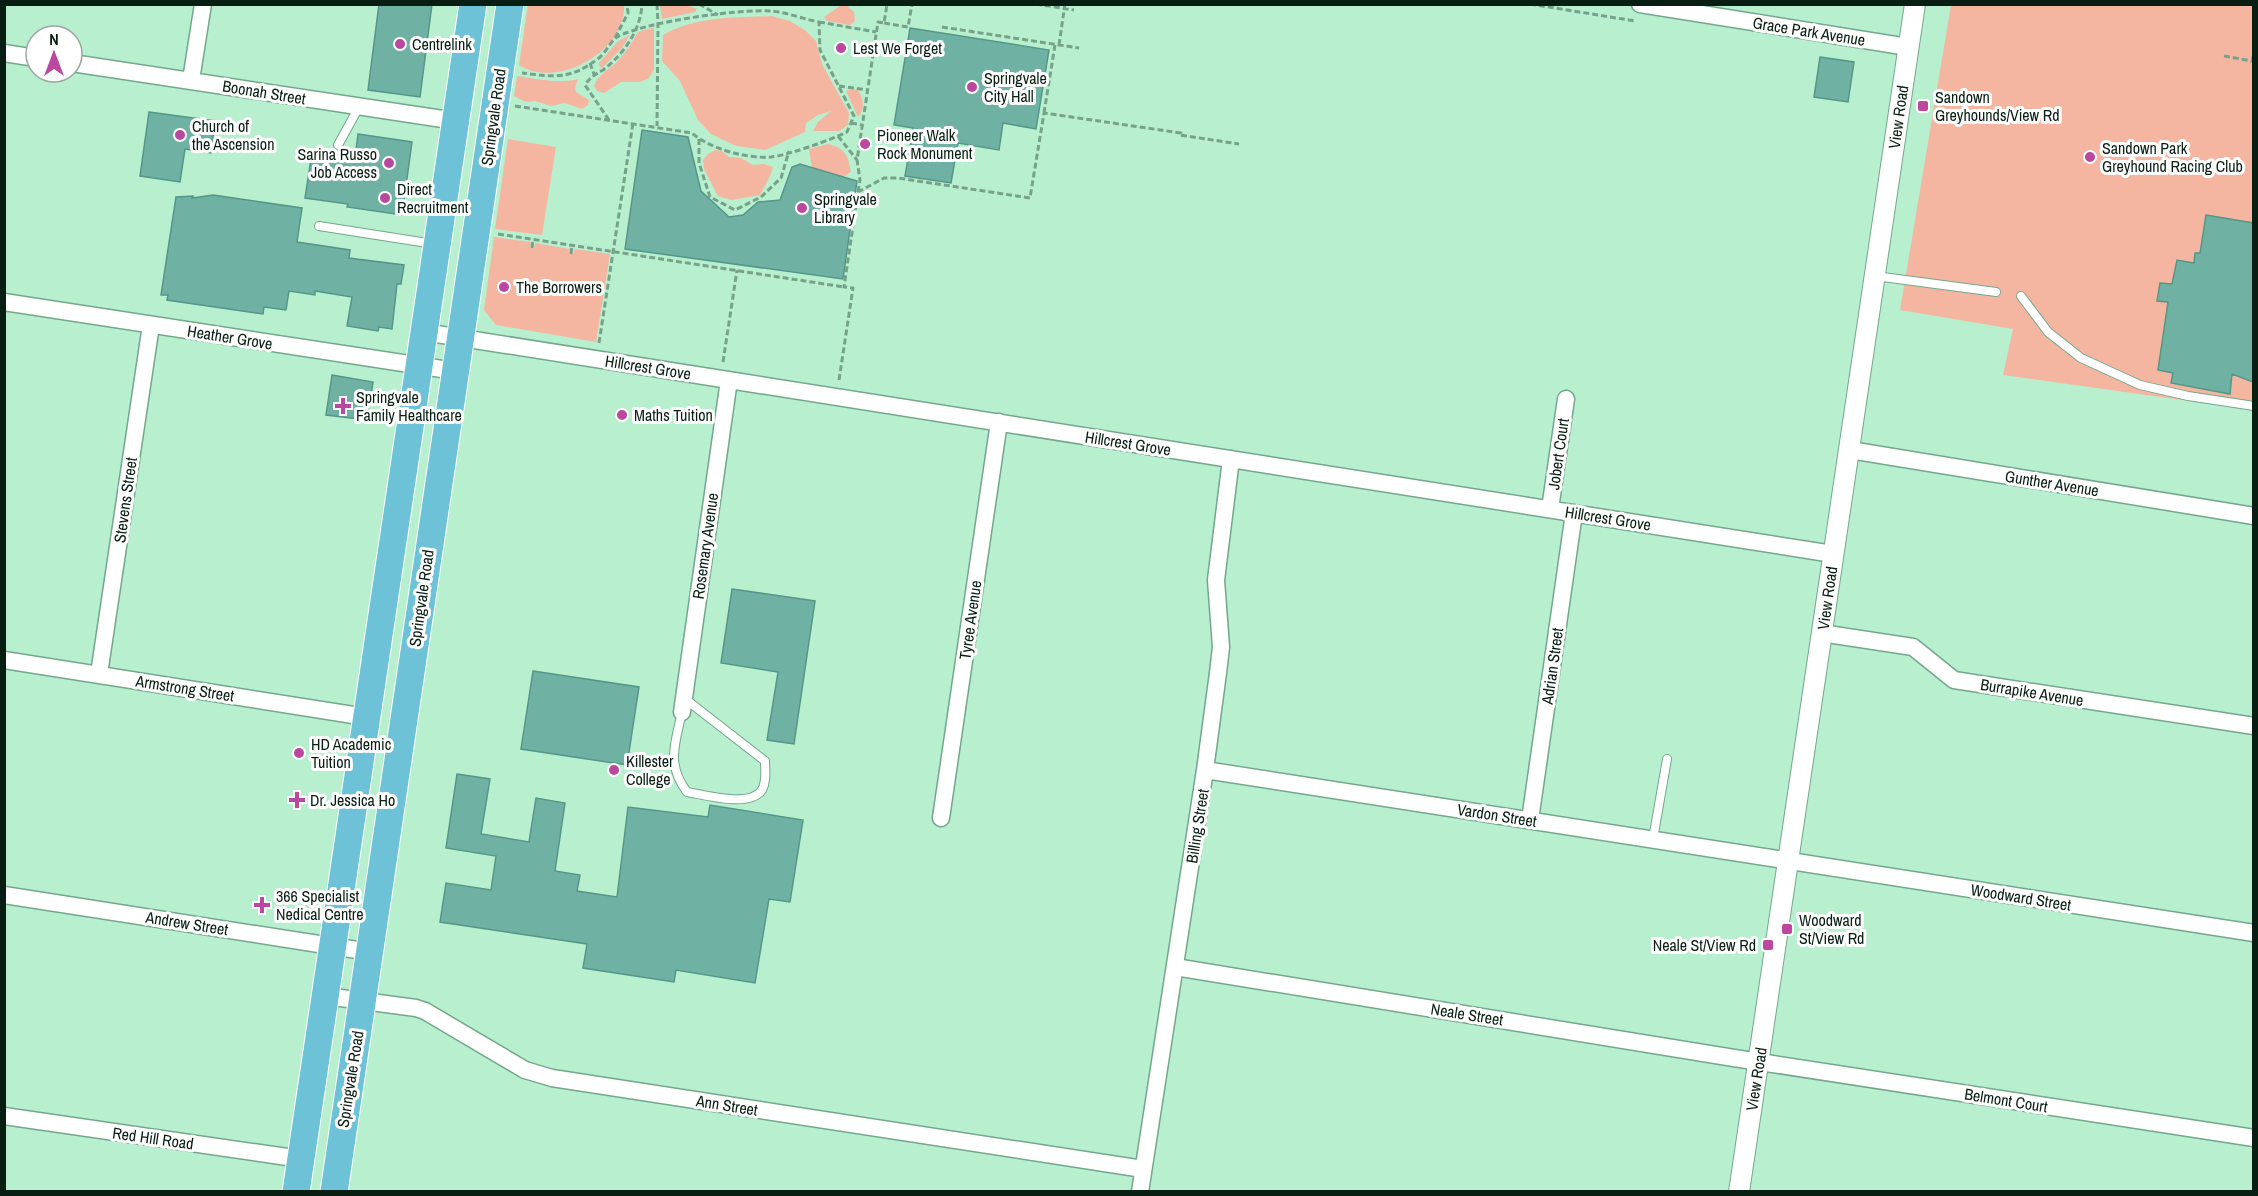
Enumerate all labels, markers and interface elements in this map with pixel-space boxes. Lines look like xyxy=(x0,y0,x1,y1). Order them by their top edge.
street label: Grace Park Avenue xyxy=(1751,11,1867,51)
north arrow xyxy=(24,24,84,84)
text: N xyxy=(49,28,59,50)
place label: Centrelink xyxy=(412,33,472,55)
marker: Centrelink xyxy=(393,37,407,51)
place label: Lest We Forget xyxy=(853,37,942,59)
marker: Lest We Forget xyxy=(834,41,848,55)
street label: Springvale Road xyxy=(475,67,511,167)
place label: Springvale City Hall xyxy=(984,67,1047,107)
street label: Boonah Street xyxy=(221,75,307,109)
marker: Springvale City Hall xyxy=(965,80,979,94)
street label: View Road xyxy=(1883,84,1913,150)
place label: Sandown Greyhounds/View Rd xyxy=(1935,86,2059,126)
marker: Sandown Greyhounds/View Rd xyxy=(1916,99,1930,113)
place label: Church of the Ascension xyxy=(192,115,274,155)
place label: Pioneer Walk Rock Monument xyxy=(877,124,973,164)
marker: Church of the Ascension xyxy=(173,128,187,142)
marker: Pioneer Walk Rock Monument xyxy=(858,137,872,151)
place label: Sandown Park Greyhound Racing Club xyxy=(2102,137,2243,177)
place label: Sarina Russo Job Access xyxy=(298,143,377,183)
marker: Sandown Park Greyhound Racing Club xyxy=(2083,150,2097,164)
marker: Sarina Russo Job Access xyxy=(382,156,396,170)
place label: Direct Recruitment xyxy=(397,178,469,218)
place label: Springvale Library xyxy=(814,188,877,228)
marker: Direct Recruitment xyxy=(378,191,392,205)
marker: Springvale Library xyxy=(795,201,809,215)
place label: The Borrowers xyxy=(516,276,602,298)
marker: The Borrowers xyxy=(497,280,511,294)
street label: Heather Grove xyxy=(186,319,274,355)
street label: Hillcrest Grove xyxy=(603,349,693,385)
place label: Springvale Family Healthcare xyxy=(356,386,462,426)
marker: Springvale Family Healthcare xyxy=(334,397,352,415)
place label: Maths Tuition xyxy=(634,404,713,426)
marker: Maths Tuition xyxy=(615,408,629,422)
street label: Jobert Court xyxy=(1542,416,1574,491)
street label: Hillcrest Grove xyxy=(1083,425,1173,461)
street label: Stevens Street xyxy=(108,456,142,544)
street label: Gunther Avenue xyxy=(2004,465,2100,501)
street label: Rosemary Avenue xyxy=(687,491,723,601)
street label: Hillcrest Grove xyxy=(1563,500,1653,536)
street label: Springvale Road xyxy=(403,548,439,648)
street label: View Road xyxy=(1812,565,1842,631)
street label: Tyree Avenue xyxy=(954,579,986,661)
street label: Adrian Street xyxy=(1536,626,1568,707)
street label: Armstrong Street xyxy=(133,669,236,707)
street label: Burrapike Avenue xyxy=(1979,673,2085,711)
place label: HD Academic Tuition xyxy=(311,733,392,773)
marker: HD Academic Tuition xyxy=(292,746,306,760)
place label: Killester College xyxy=(626,750,674,790)
marker: Killester College xyxy=(607,763,621,777)
street label: Billing Street xyxy=(1180,787,1214,865)
place label: Dr. Jessica Ho xyxy=(310,789,395,811)
marker: Dr. Jessica Ho xyxy=(288,791,306,809)
street label: Vardon Street xyxy=(1456,798,1539,832)
street label: Woodward Street xyxy=(1969,878,2073,916)
place label: 366 Specialist Nedical Centre xyxy=(276,885,364,925)
marker: 366 Specialist Nedical Centre xyxy=(253,896,271,914)
street label: Andrew Street xyxy=(143,905,230,940)
place label: Woodward St/View Rd xyxy=(1799,909,1864,949)
marker: Woodward St/View Rd xyxy=(1780,922,1794,936)
place label: Neale St/View Rd xyxy=(1653,934,1756,956)
marker: Neale St/View Rd xyxy=(1761,938,1775,952)
street label: Neale Street xyxy=(1429,997,1505,1031)
street label: Springvale Road xyxy=(331,1029,369,1129)
street label: View Road xyxy=(1740,1046,1772,1112)
street label: Belmont Court xyxy=(1963,1083,2049,1117)
street label: Ann Street xyxy=(694,1089,760,1121)
street label: Red Hill Road xyxy=(111,1121,195,1155)

